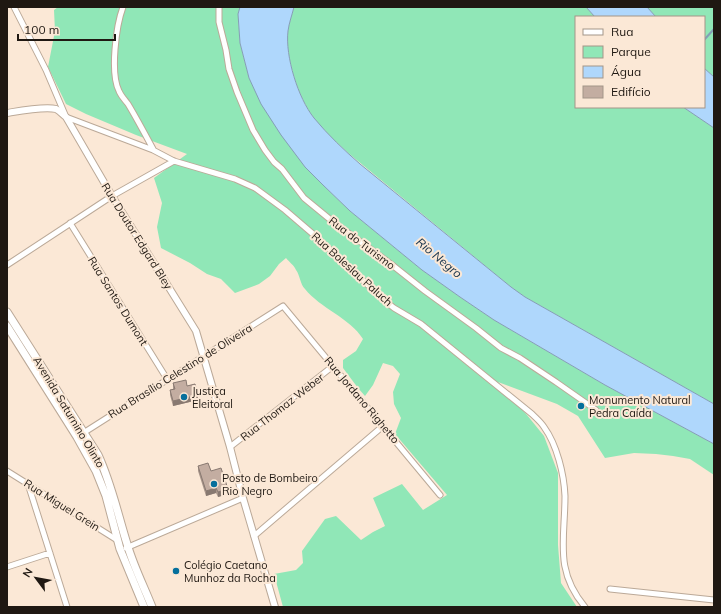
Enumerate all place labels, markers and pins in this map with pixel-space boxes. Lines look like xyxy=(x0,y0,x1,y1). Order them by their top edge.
place label: Justiça Eleitoral xyxy=(192,384,233,411)
marker: Justiça Eleitoral xyxy=(179,392,189,402)
place label: Monumento Natural Pedra Caída xyxy=(589,393,691,420)
marker: Monumento Natural Pedra Caída xyxy=(576,401,586,411)
place label: Posto de Bombeiro Rio Negro xyxy=(222,471,318,498)
marker: Posto de Bombeiro Rio Negro xyxy=(209,479,219,489)
place label: Colégio Caetano Munhoz da Rocha xyxy=(184,558,276,585)
marker: Colégio Caetano Munhoz da Rocha xyxy=(171,566,181,576)

